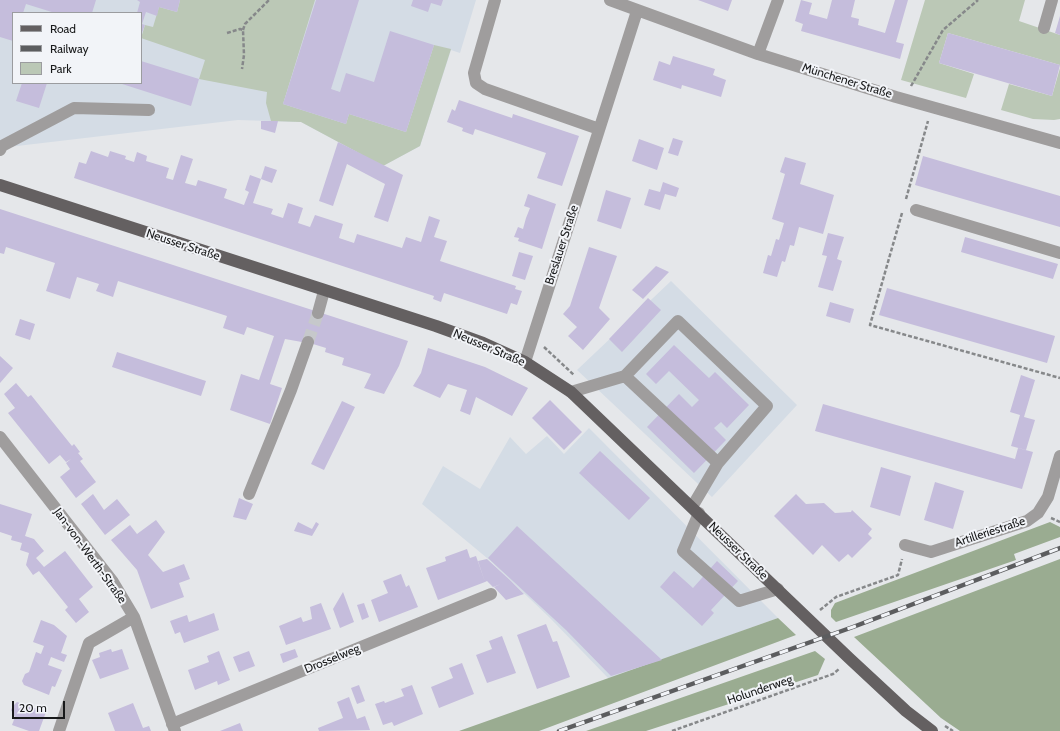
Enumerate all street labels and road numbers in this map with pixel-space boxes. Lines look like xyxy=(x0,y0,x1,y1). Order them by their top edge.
street label: Münchener Straße xyxy=(800,60,894,102)
street label: Breslauer Straße xyxy=(542,203,582,287)
street label: Neusser Straße xyxy=(144,226,222,264)
street label: Neusser Straße xyxy=(451,326,527,370)
street label: Jan-von-Werth-Straße xyxy=(51,506,129,606)
street label: Artilleriestraße xyxy=(953,514,1027,550)
street label: Neusser Straße xyxy=(705,519,771,583)
street label: Drosselweg xyxy=(302,641,362,677)
street label: Holunderweg xyxy=(725,672,795,708)

